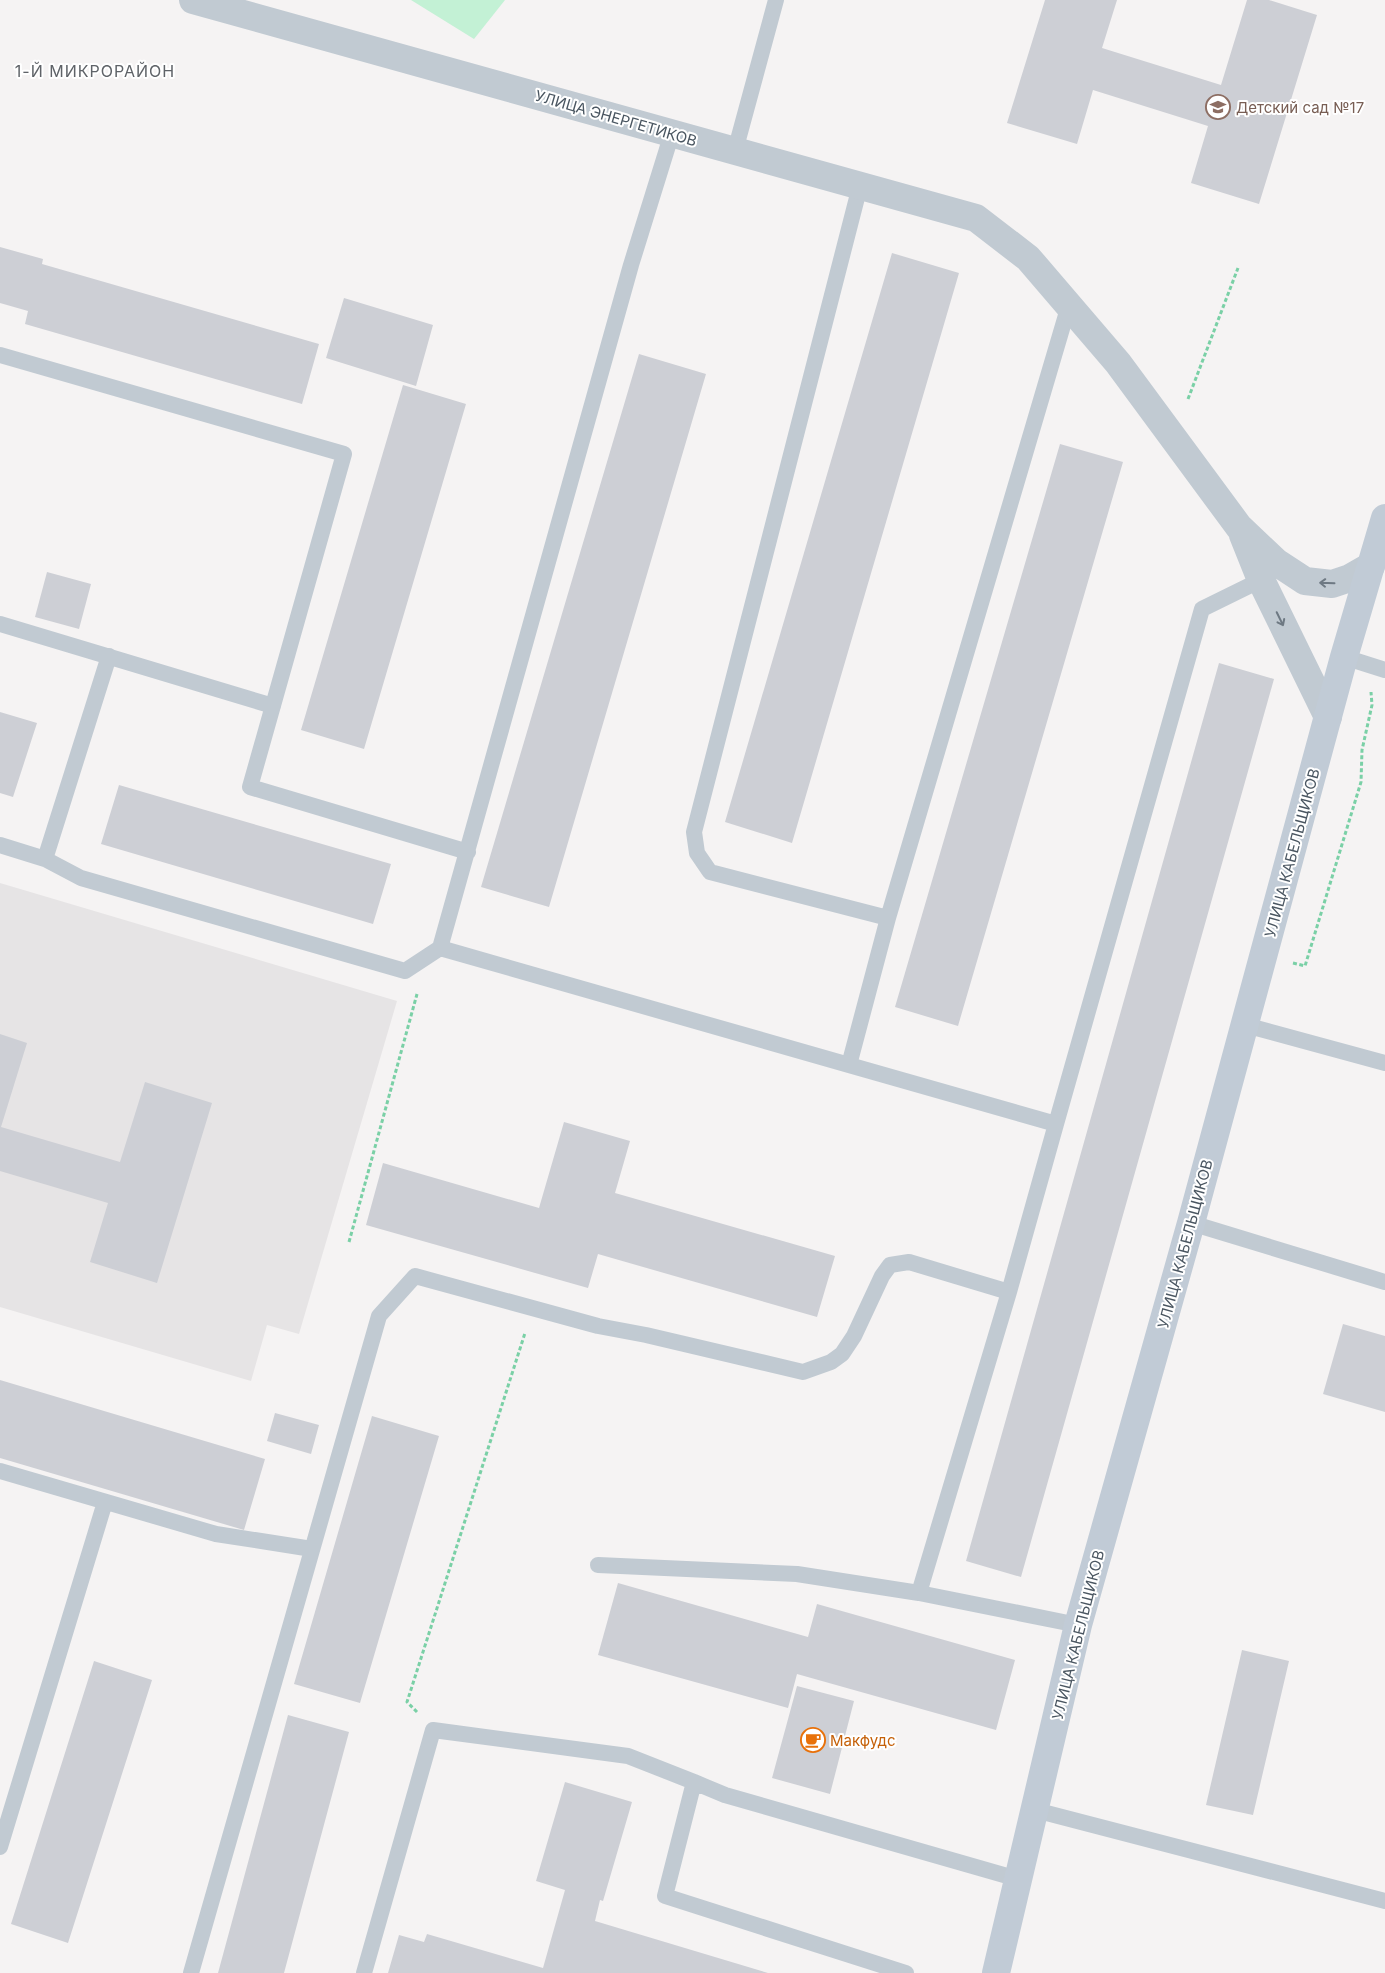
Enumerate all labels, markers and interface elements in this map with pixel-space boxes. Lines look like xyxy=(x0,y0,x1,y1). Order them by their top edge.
district label: 1-Й МИКРОРАЙОН xyxy=(15,61,175,81)
street label: УЛИЦА ЭНЕРГЕТИКОВ xyxy=(533,86,699,150)
school or university icon: Детский сад №17 xyxy=(1205,94,1231,120)
place label: Детский сад №17 xyxy=(1236,98,1364,117)
one-way arrow xyxy=(1319,578,1335,587)
one-way arrow xyxy=(1276,611,1285,626)
street label: УЛИЦА КАБЕЛЬЩИКОВ xyxy=(1260,766,1324,940)
street label: УЛИЦА КАБЕЛЬЩИКОВ xyxy=(1153,1157,1217,1331)
street label: УЛИЦА КАБЕЛЬЩИКОВ xyxy=(1048,1548,1108,1722)
cafe icon: Макфудс xyxy=(800,1727,826,1753)
place label: Макфудс xyxy=(830,1731,896,1750)

